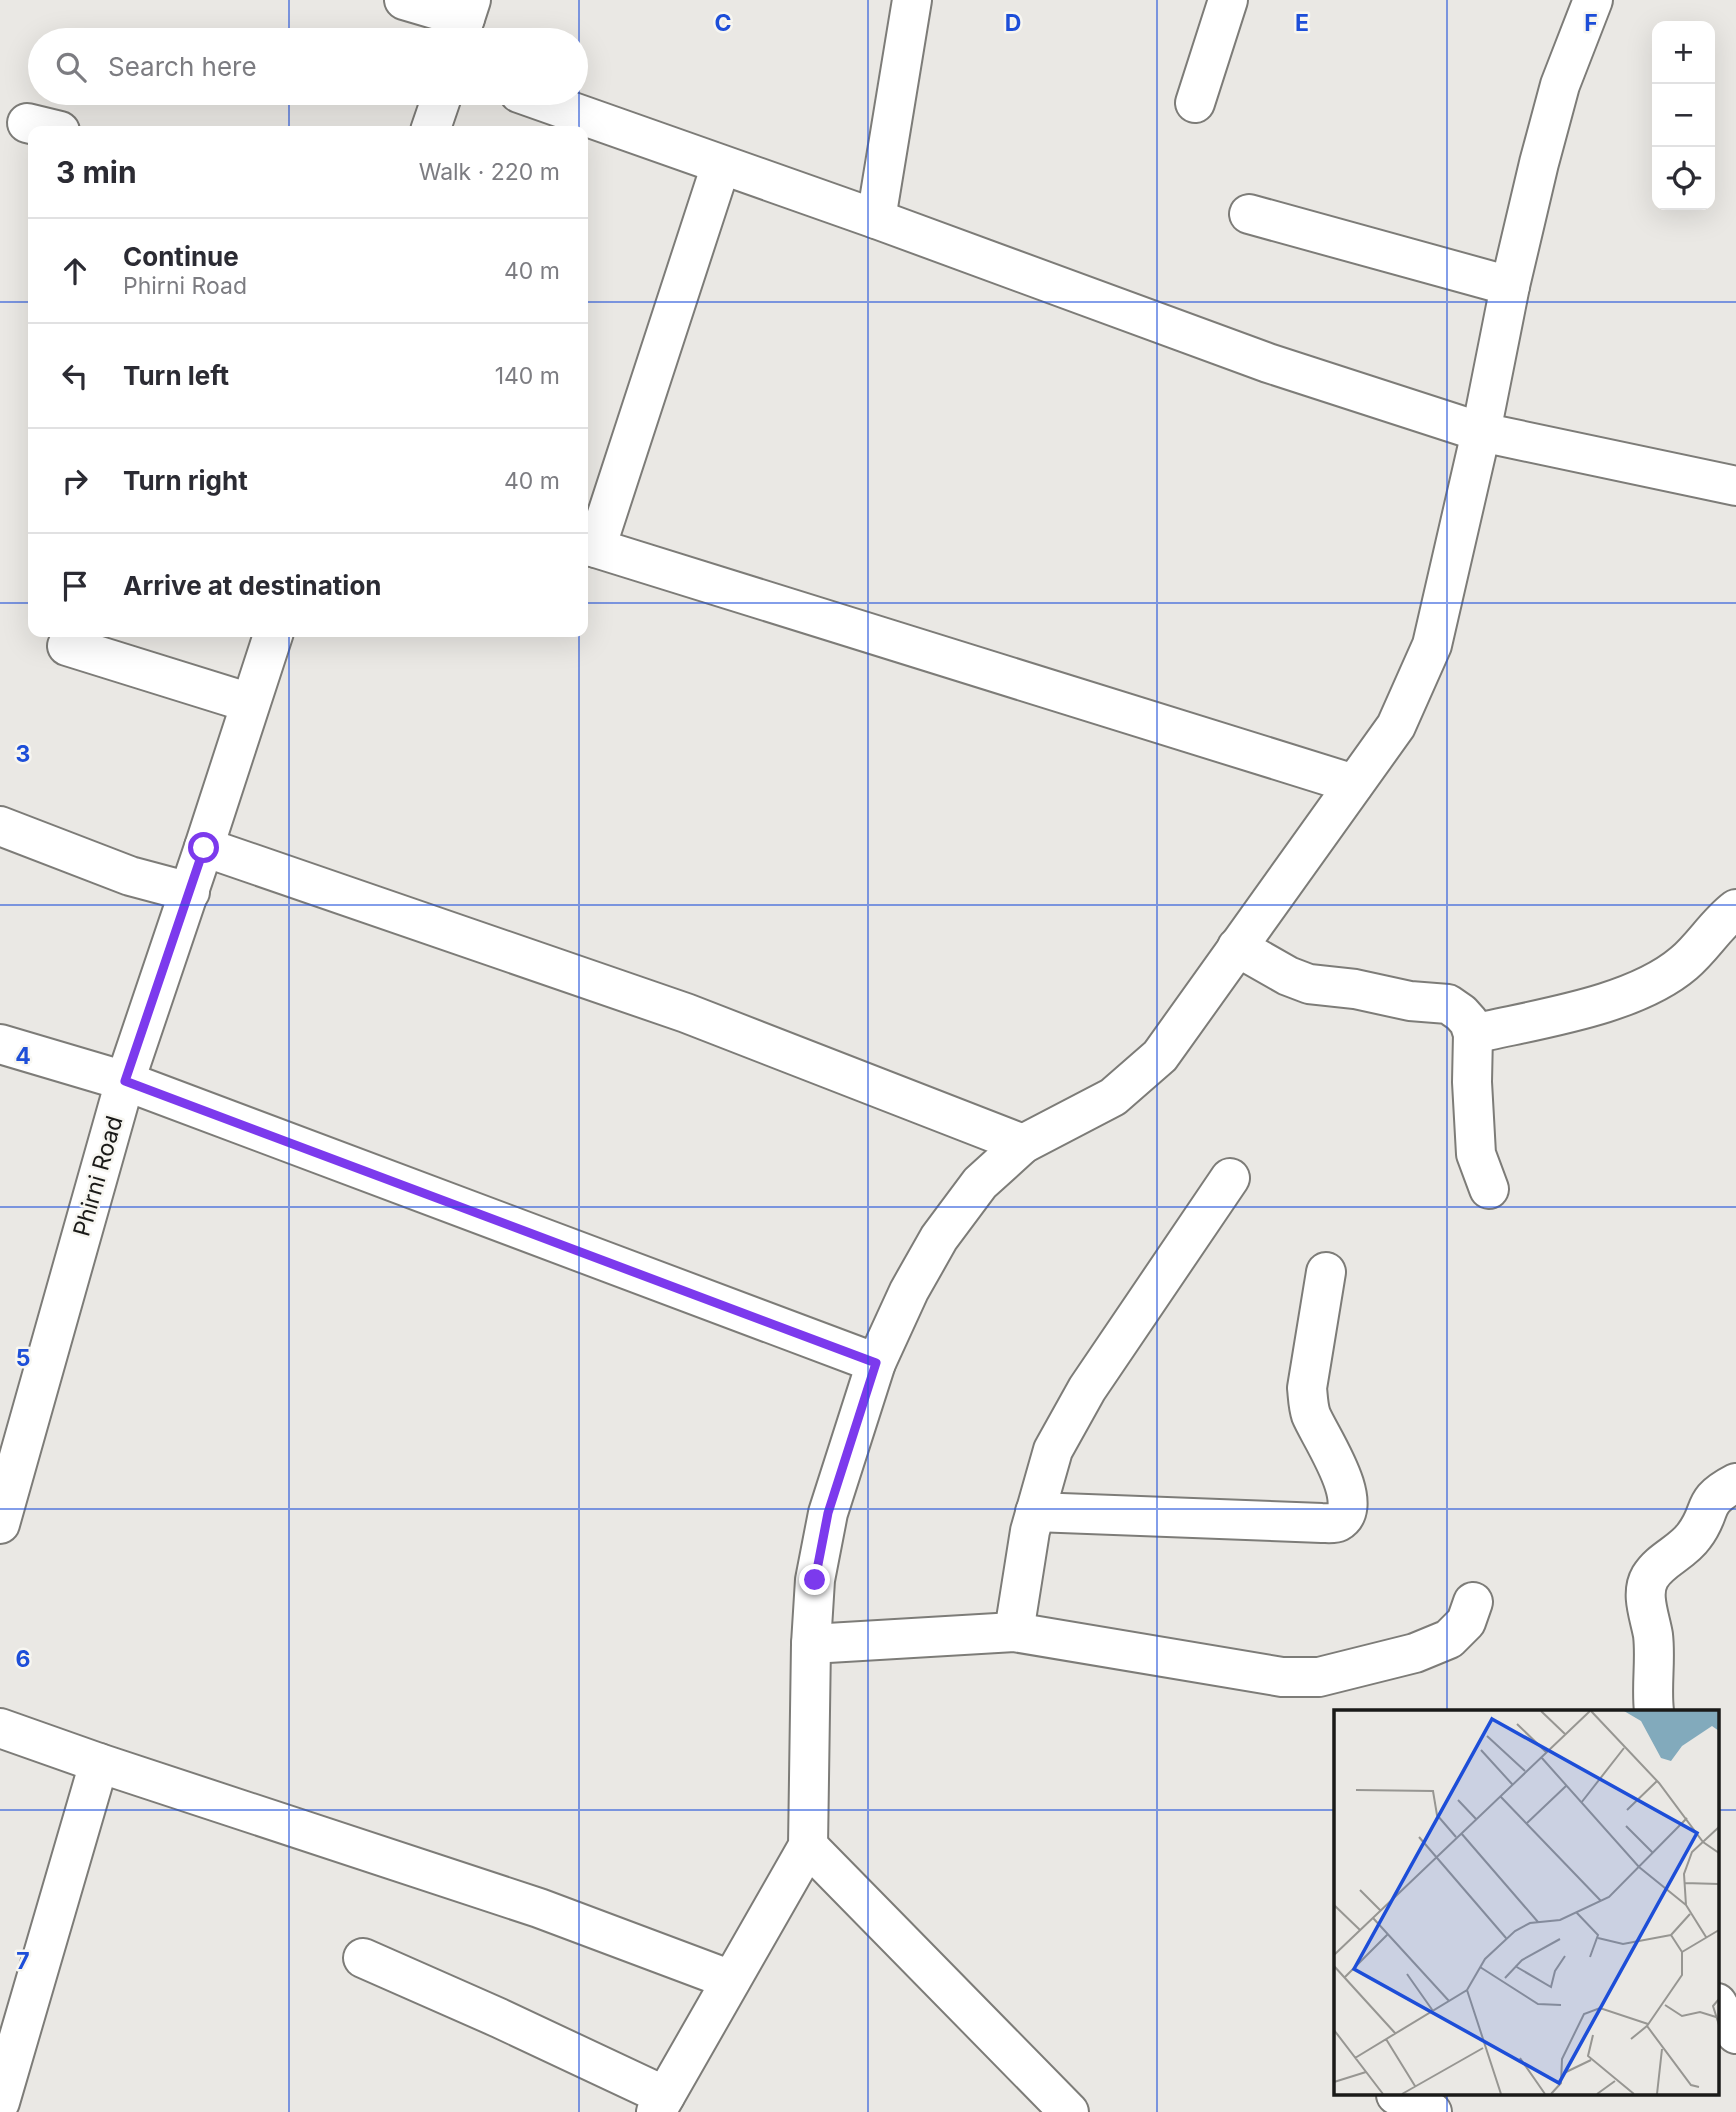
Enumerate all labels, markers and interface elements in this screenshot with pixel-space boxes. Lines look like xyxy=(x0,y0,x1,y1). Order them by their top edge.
text: C xyxy=(714,9,732,37)
text: D xyxy=(1005,9,1021,37)
text: E xyxy=(1295,9,1309,37)
text: F xyxy=(1584,9,1598,37)
map controls xyxy=(1652,21,1715,210)
button: + xyxy=(1652,21,1715,84)
search box xyxy=(28,28,588,105)
icon: search xyxy=(52,48,90,86)
text: Search here xyxy=(108,51,257,82)
button: − xyxy=(1652,84,1715,147)
button: locate xyxy=(1652,147,1715,210)
text: 3 min xyxy=(56,154,137,190)
text: Walk · 220 m xyxy=(419,158,560,186)
text: Continue xyxy=(123,241,239,272)
icon: ahead xyxy=(56,252,94,290)
text: 40 m xyxy=(504,257,560,285)
text: Phirni Road xyxy=(123,272,247,300)
icon: left xyxy=(56,357,94,395)
text: Turn left xyxy=(123,360,229,391)
text: 140 m xyxy=(495,362,560,390)
icon: right xyxy=(56,462,94,500)
text: Turn right xyxy=(123,465,248,496)
text: 40 m xyxy=(504,467,560,495)
icon: arrive xyxy=(56,567,94,605)
text: Arrive at destination xyxy=(123,570,382,601)
text: 3 xyxy=(16,740,30,768)
route start xyxy=(188,832,219,863)
text: 4 xyxy=(15,1042,31,1070)
street label: Phirni Road xyxy=(67,1113,129,1239)
text: 5 xyxy=(16,1344,30,1372)
route end xyxy=(799,1564,830,1595)
text: 6 xyxy=(16,1645,30,1673)
inset map xyxy=(1334,1710,1718,2094)
text: 7 xyxy=(16,1947,30,1975)

